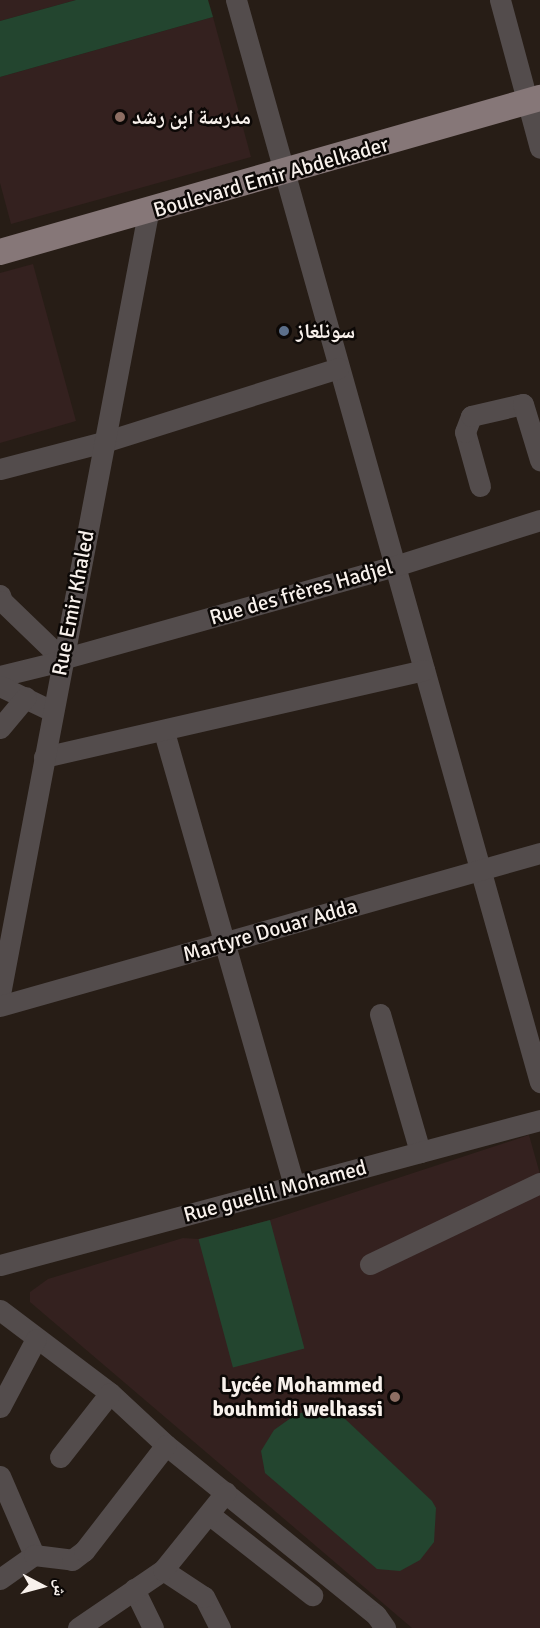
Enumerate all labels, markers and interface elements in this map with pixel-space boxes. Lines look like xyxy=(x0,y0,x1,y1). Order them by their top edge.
place label: مدرسة ابن رشد xyxy=(132,104,251,130)
marker: مدرسة ابن رشد xyxy=(113,110,127,124)
street label: Boulevard Emir Abdelkader xyxy=(150,131,392,223)
place label: سونلغاز xyxy=(296,318,355,344)
marker: سونلغاز xyxy=(277,324,291,338)
street label: Rue Emir Khaled xyxy=(47,528,99,678)
street label: Rue des frères Hadjel xyxy=(207,554,395,630)
street label: Martyre Douar Adda xyxy=(180,893,360,967)
street label: Rue guellil Mohamed xyxy=(181,1154,369,1228)
place label: Lycée Mohammed bouhmidi welhassi xyxy=(213,1372,383,1422)
marker: Lycée Mohammed bouhmidi welhassi xyxy=(388,1390,402,1404)
north arrow xyxy=(12,1556,72,1616)
text: ش xyxy=(49,1578,71,1597)

